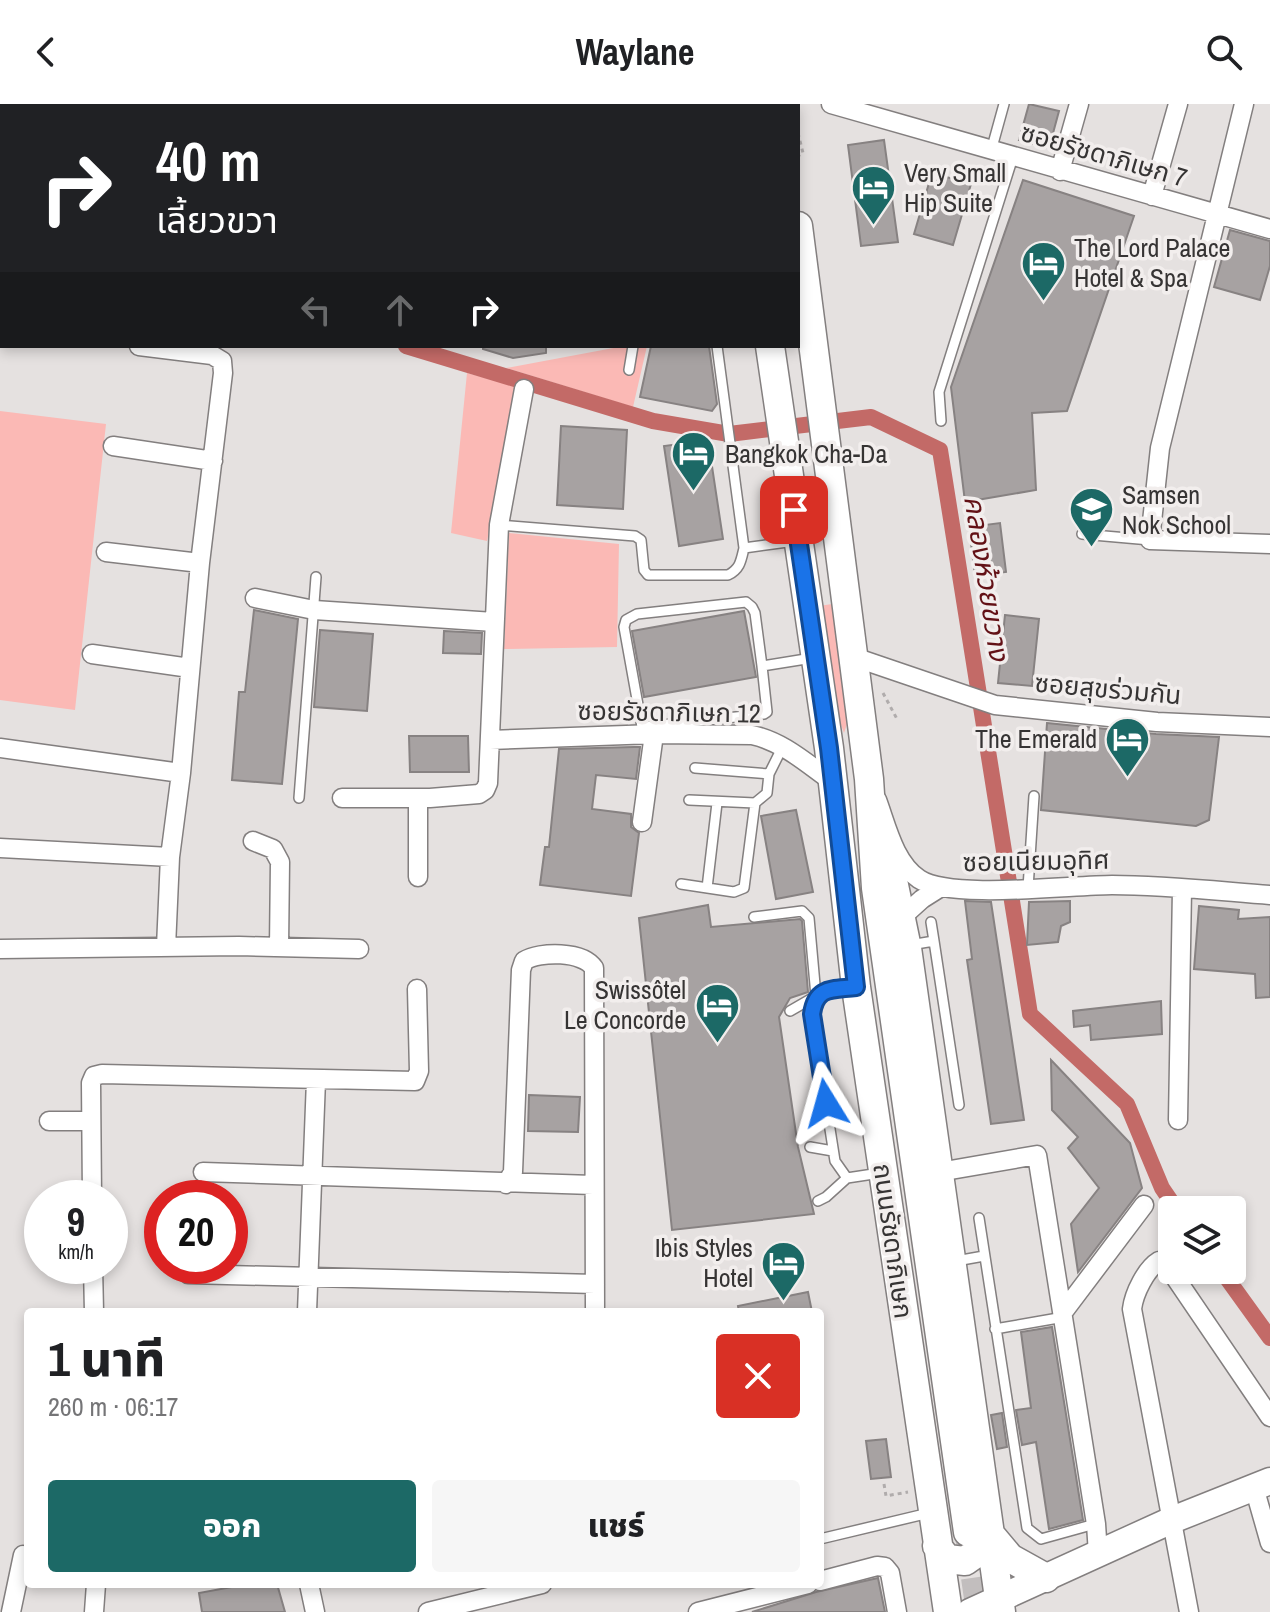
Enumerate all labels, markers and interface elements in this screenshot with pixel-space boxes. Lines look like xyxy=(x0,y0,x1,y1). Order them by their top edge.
text: Waylane xyxy=(576,28,694,76)
icon: back xyxy=(24,30,68,74)
icon: search xyxy=(1202,30,1246,74)
street label: ซอยรัชดาภิเษก 7 xyxy=(1017,114,1191,195)
text: 40 m xyxy=(156,123,261,198)
icon: right xyxy=(24,136,128,240)
place label: Very Small Hip Suite xyxy=(904,155,1006,220)
hotel icon: Very Small Hip Suite xyxy=(849,164,897,227)
text: เลี้ยวขวา xyxy=(156,196,278,244)
place label: The Lord Palace Hotel & Spa xyxy=(1074,230,1230,295)
hotel icon: The Lord Palace Hotel & Spa xyxy=(1019,239,1067,302)
icon: left xyxy=(294,288,338,332)
icon: ahead xyxy=(378,288,422,332)
icon: right xyxy=(462,288,506,332)
hotel icon: Bangkok Cha-Da xyxy=(670,430,718,493)
place label: Bangkok Cha-Da xyxy=(725,436,887,471)
pin xyxy=(760,476,828,544)
place label: Samsen Nok School xyxy=(1122,477,1231,542)
school or university icon: Samsen Nok School xyxy=(1067,486,1115,549)
icon: arrive xyxy=(772,488,816,532)
water label: คลองห้วยขวาง xyxy=(955,493,1019,665)
street label: ซอยสุขร่วมกัน xyxy=(1033,665,1183,712)
street label: ซอยรัชดาภิเษก 12 xyxy=(577,692,761,731)
hotel icon: The Emerald xyxy=(1104,715,1152,778)
place label: The Emerald xyxy=(975,721,1097,756)
street label: ซอยเนียมอุทิศ xyxy=(962,842,1110,879)
place label: Swissôtel Le Concorde xyxy=(564,972,686,1037)
hotel icon: Swissôtel Le Concorde xyxy=(693,981,741,1044)
position arrow xyxy=(784,1061,868,1145)
street label: ถนนรัชดาภิเษก xyxy=(865,1161,922,1321)
speed limit sign: 20 xyxy=(144,1180,248,1284)
text: 9 xyxy=(67,1195,85,1248)
map controls xyxy=(1158,1196,1246,1284)
button: layers xyxy=(1158,1196,1246,1284)
place label: Ibis Styles Hotel xyxy=(655,1230,753,1295)
text: km/h xyxy=(58,1238,94,1265)
hotel icon: Ibis Styles Hotel xyxy=(760,1239,808,1302)
text: 1 นาที xyxy=(48,1326,165,1391)
button: close xyxy=(716,1334,800,1418)
text: 260 m · 06:17 xyxy=(48,1389,178,1424)
button: ออก xyxy=(48,1480,416,1572)
button: แชร์ xyxy=(432,1480,800,1572)

